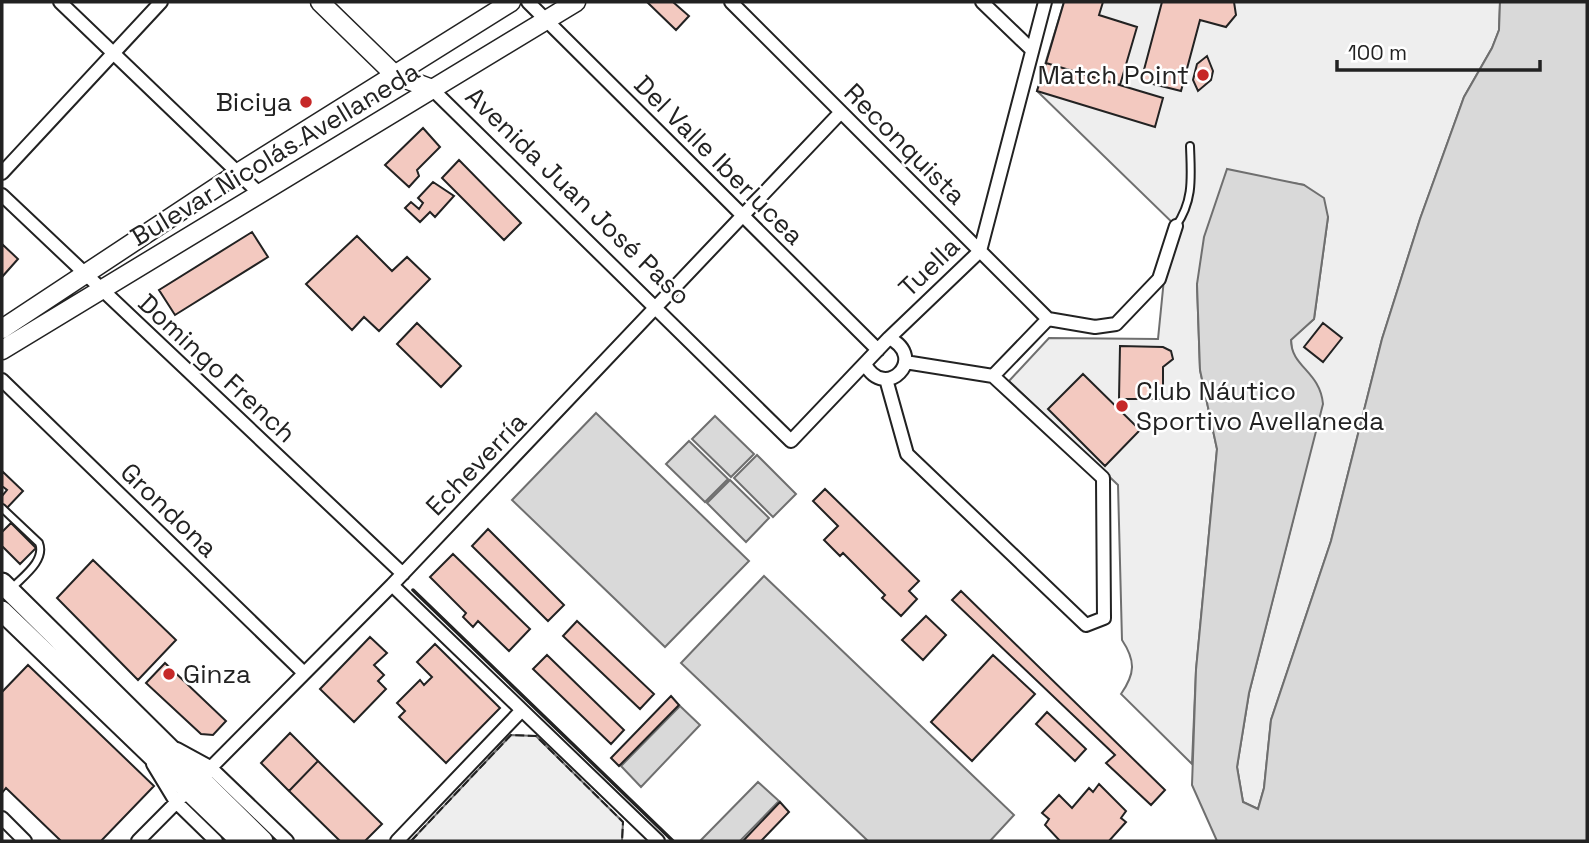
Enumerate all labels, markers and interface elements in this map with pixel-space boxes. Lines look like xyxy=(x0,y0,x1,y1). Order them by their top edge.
scale bar xyxy=(1337,28,1540,72)
text: 100 m xyxy=(1348,39,1407,66)
street label: Bulevar Nicolás Avellaneda xyxy=(124,54,426,254)
place label: Match Point xyxy=(1038,58,1189,92)
marker: Match Point xyxy=(1195,67,1211,83)
street label: Del Valle Iberlucea xyxy=(627,68,811,252)
street label: Reconquista xyxy=(837,76,973,212)
street label: Avenida Juan José Paso xyxy=(458,79,698,313)
place label: Biciya xyxy=(216,85,292,119)
marker: Biciya xyxy=(298,94,314,110)
street label: Tuella xyxy=(891,230,967,304)
street label: Domingo French xyxy=(131,286,303,450)
place label: Club Náutico Sportivo Avellaneda xyxy=(1136,374,1384,438)
marker: Club Náutico Sportivo Avellaneda xyxy=(1114,398,1130,414)
street label: Echeverría xyxy=(418,405,534,523)
street label: Grondona xyxy=(113,455,225,565)
place label: Ginza xyxy=(183,657,251,691)
marker: Ginza xyxy=(161,666,177,682)

